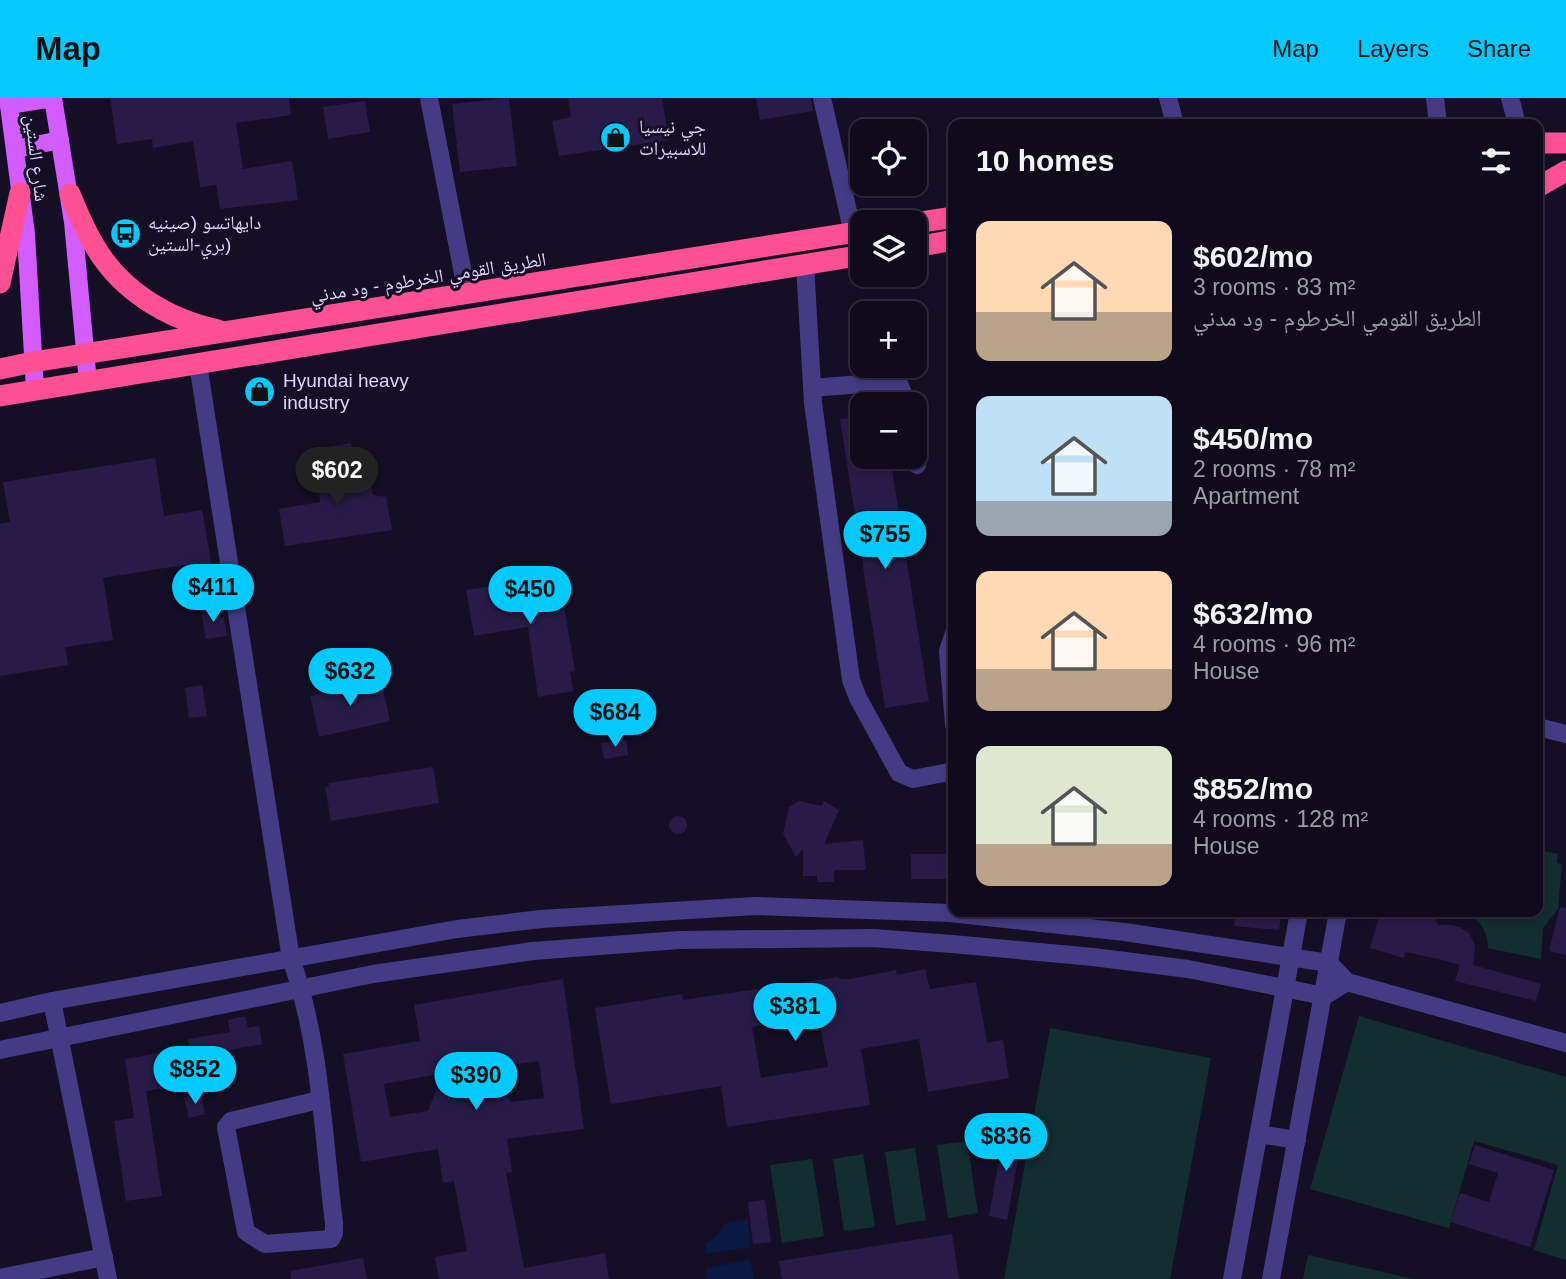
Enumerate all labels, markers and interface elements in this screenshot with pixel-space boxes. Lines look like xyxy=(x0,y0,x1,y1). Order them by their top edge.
text: Map xyxy=(35,30,101,67)
text: Map xyxy=(1272,35,1319,62)
text: Layers xyxy=(1357,35,1429,62)
text: Share xyxy=(1467,35,1531,62)
street label: شارع الستين xyxy=(20,113,52,203)
place label: جي نيسيا للاسبيرات xyxy=(639,116,706,160)
map controls xyxy=(850,119,927,469)
button: locate xyxy=(850,119,927,196)
shop icon: جي نيسيا للاسبيرات xyxy=(599,120,633,154)
icon: filters xyxy=(1477,142,1515,180)
text: 10 homes xyxy=(976,144,1114,177)
button: layers xyxy=(850,210,927,287)
place label: دايهاتسو (صينيه بري-الستين) xyxy=(148,212,261,260)
bus stop icon: دايهاتسو (صينيه بري-الستين) xyxy=(108,216,142,250)
text: $602/mo xyxy=(1193,240,1313,273)
street label: الطريق القومي الخرطوم - ود مدني xyxy=(309,248,548,311)
icon: home xyxy=(1032,249,1116,333)
text: 3 rooms · 83 m² xyxy=(1193,274,1355,300)
button: + xyxy=(850,301,927,378)
text: الطريق القومي الخرطوم - ود مدني xyxy=(1193,305,1482,331)
place label: Hyundai heavy industry xyxy=(283,370,409,413)
shop icon: Hyundai heavy industry xyxy=(243,374,277,408)
button: − xyxy=(850,392,927,469)
text: $450/mo xyxy=(1193,422,1313,455)
icon: home xyxy=(1032,424,1116,508)
pin: $602 xyxy=(296,448,378,507)
text: 2 rooms · 78 m² xyxy=(1193,456,1355,482)
text: $602 xyxy=(311,457,363,483)
text: Apartment xyxy=(1193,483,1299,509)
pin: $755 xyxy=(844,512,926,571)
text: $755 xyxy=(859,521,911,547)
pin: $411 xyxy=(172,564,254,624)
pin: $450 xyxy=(489,566,571,626)
text: $411 xyxy=(188,574,238,600)
text: $450 xyxy=(504,576,556,602)
text: $632/mo xyxy=(1193,597,1313,630)
icon: home xyxy=(1032,599,1116,683)
text: 4 rooms · 96 m² xyxy=(1193,631,1355,657)
pin: $632 xyxy=(309,648,391,708)
text: $632 xyxy=(324,658,376,684)
text: House xyxy=(1193,658,1259,684)
pin: $684 xyxy=(574,690,656,749)
text: $684 xyxy=(589,699,641,725)
text: $852/mo xyxy=(1193,772,1313,805)
icon: home xyxy=(1032,774,1116,858)
text: 4 rooms · 128 m² xyxy=(1193,806,1368,832)
text: House xyxy=(1193,833,1259,859)
pin: $381 xyxy=(754,984,836,1043)
text: $381 xyxy=(769,993,821,1019)
pin: $852 xyxy=(154,1046,236,1106)
pin: $390 xyxy=(435,1052,517,1112)
text: $852 xyxy=(169,1056,221,1082)
text: $390 xyxy=(450,1062,502,1088)
pin: $836 xyxy=(965,1114,1047,1173)
text: $836 xyxy=(980,1123,1032,1149)

